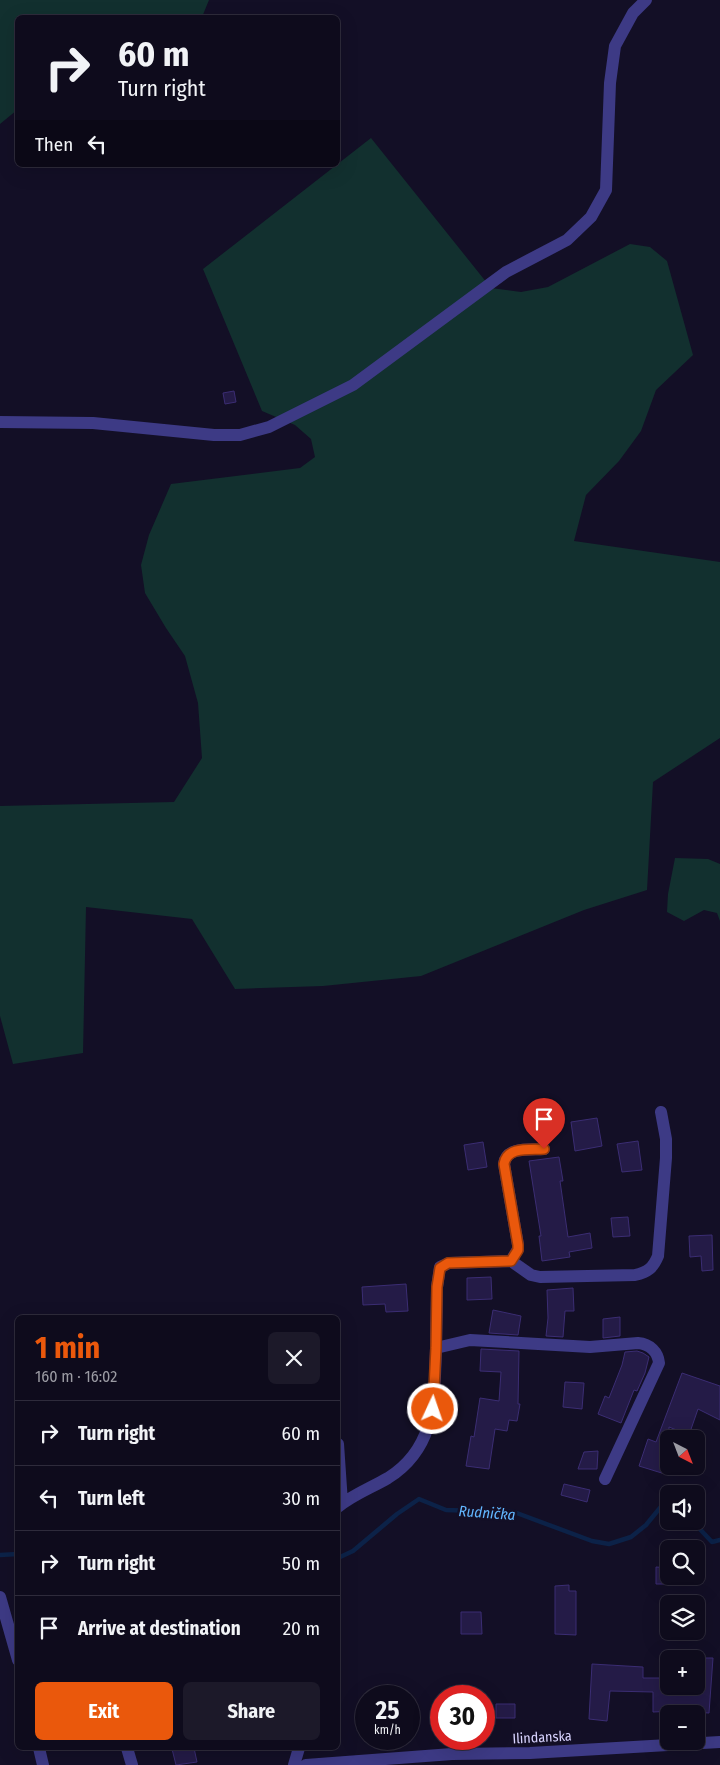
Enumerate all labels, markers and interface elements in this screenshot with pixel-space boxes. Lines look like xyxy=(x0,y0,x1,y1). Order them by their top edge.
text: 60 m xyxy=(118,33,189,75)
icon: right xyxy=(35,35,100,100)
text: Turn right xyxy=(118,75,206,102)
icon: left xyxy=(83,130,111,158)
text: Then xyxy=(35,133,73,156)
pin xyxy=(523,1098,565,1149)
icon: arrive xyxy=(530,1105,558,1133)
text: 1 min xyxy=(35,1330,100,1366)
button: close xyxy=(268,1332,320,1384)
text: 160 m · 16:02 xyxy=(35,1367,117,1386)
position arrow xyxy=(406,1382,458,1434)
icon: right xyxy=(35,1419,63,1447)
text: Turn right xyxy=(78,1422,155,1445)
text: 60 m xyxy=(282,1422,320,1445)
north arrow xyxy=(660,1430,705,1475)
map controls xyxy=(660,1430,705,1750)
icon: left xyxy=(35,1484,63,1512)
button: sound xyxy=(660,1485,705,1530)
text: Turn left xyxy=(78,1487,145,1510)
text: 30 m xyxy=(282,1487,320,1510)
water label: Rudnička xyxy=(458,1502,516,1524)
button: search xyxy=(660,1540,705,1585)
icon: right xyxy=(35,1549,63,1577)
text: Turn right xyxy=(78,1552,155,1575)
text: 50 m xyxy=(282,1552,320,1575)
button: layers xyxy=(660,1595,705,1640)
icon: arrive xyxy=(35,1614,63,1642)
text: Arrive at destination xyxy=(78,1617,241,1640)
text: 20 m xyxy=(283,1617,320,1640)
button: + xyxy=(660,1650,705,1695)
button: Exit xyxy=(35,1682,173,1740)
button: Share xyxy=(183,1682,320,1740)
speed limit sign: 30 xyxy=(430,1685,495,1750)
text: 25 xyxy=(376,1696,399,1726)
button: − xyxy=(660,1705,705,1750)
text: km/h xyxy=(374,1723,401,1737)
street label: Ilindanska xyxy=(512,1727,572,1748)

